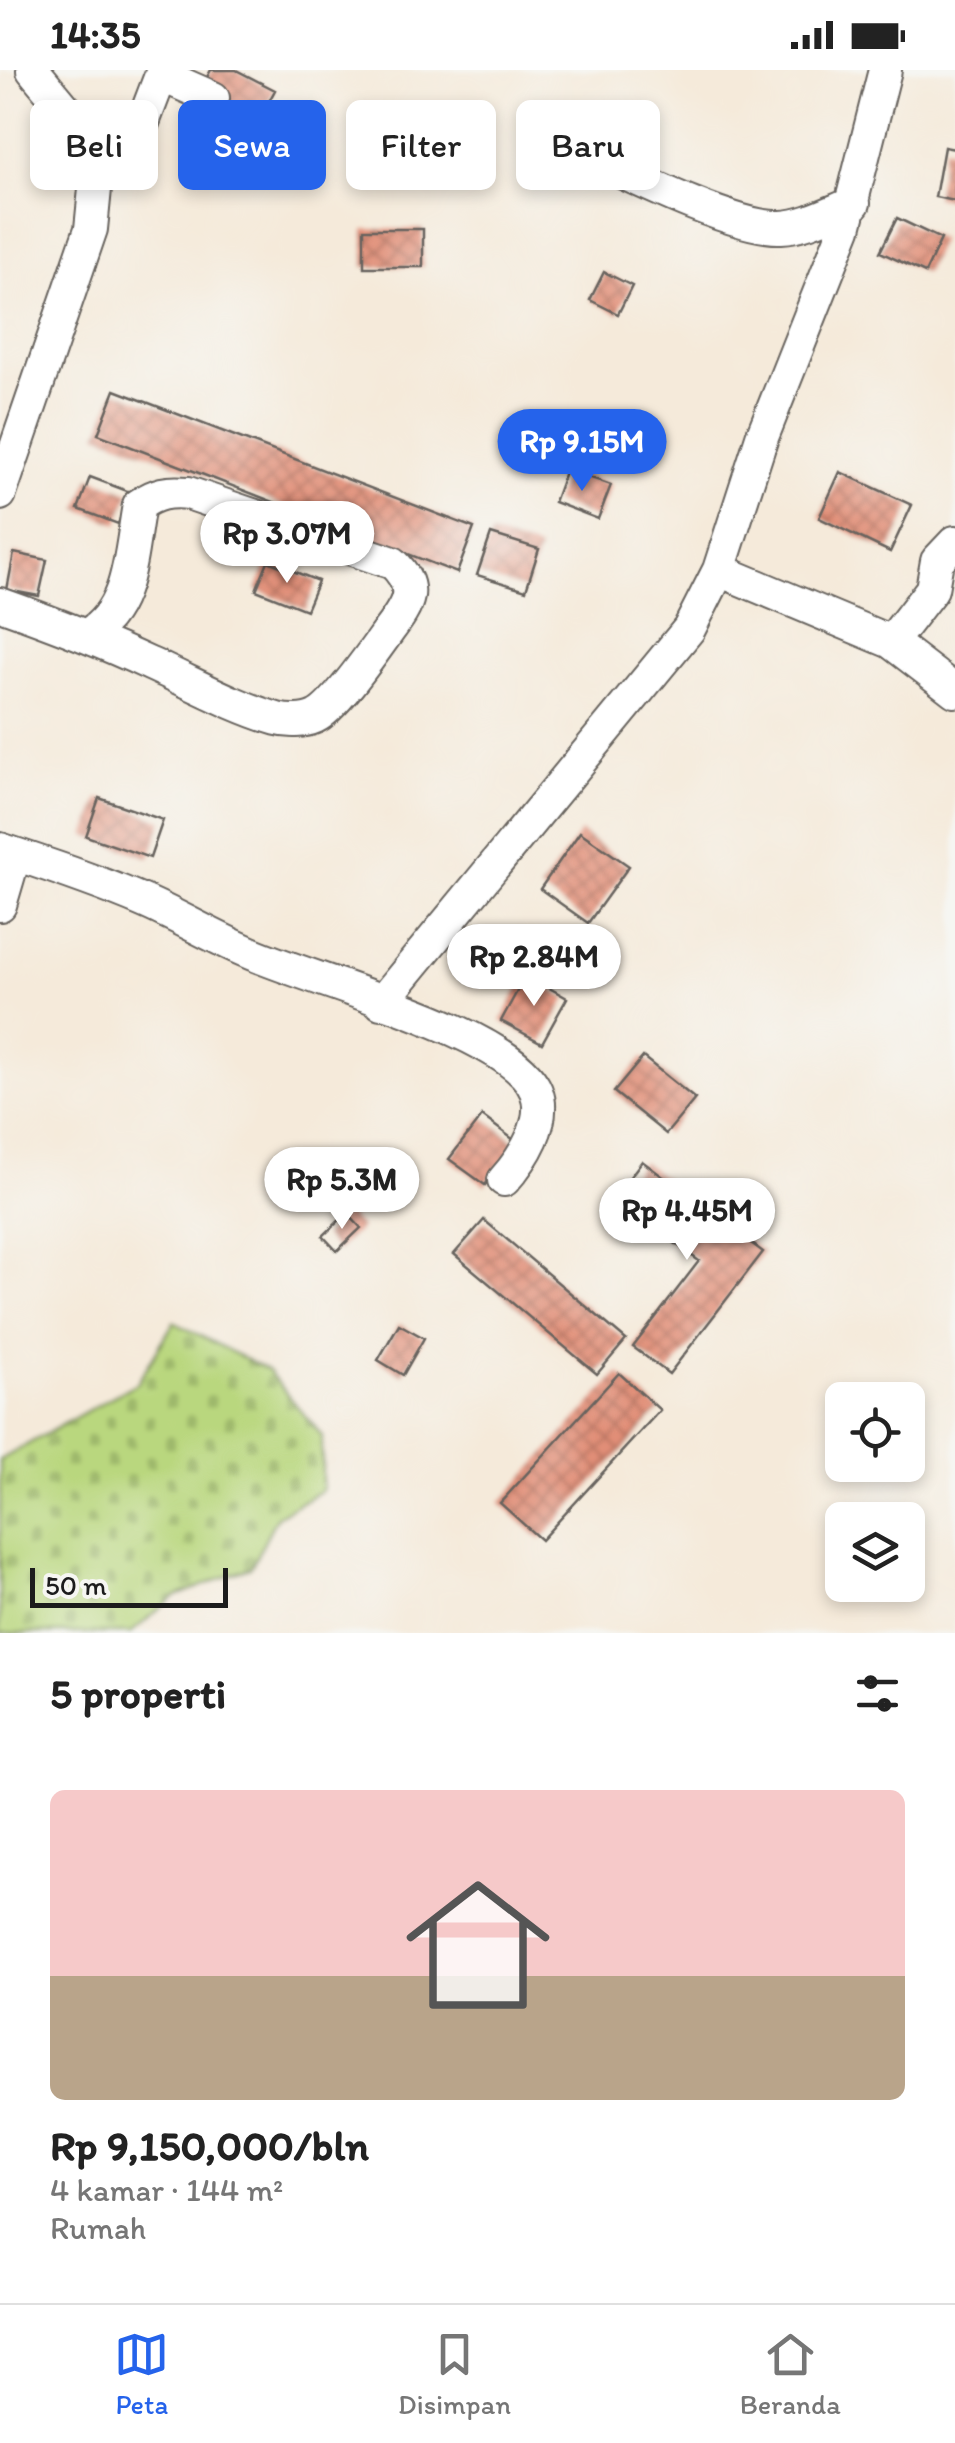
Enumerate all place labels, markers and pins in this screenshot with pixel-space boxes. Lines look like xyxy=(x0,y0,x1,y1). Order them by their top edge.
pin: Rp 9.15M xyxy=(479,409,685,494)
pin: Rp 3.07M xyxy=(184,501,390,586)
pin: Rp 2.84M xyxy=(431,924,637,1009)
pin: Rp 5.3M xyxy=(250,1147,434,1232)
pin: Rp 4.45M xyxy=(584,1178,790,1263)

